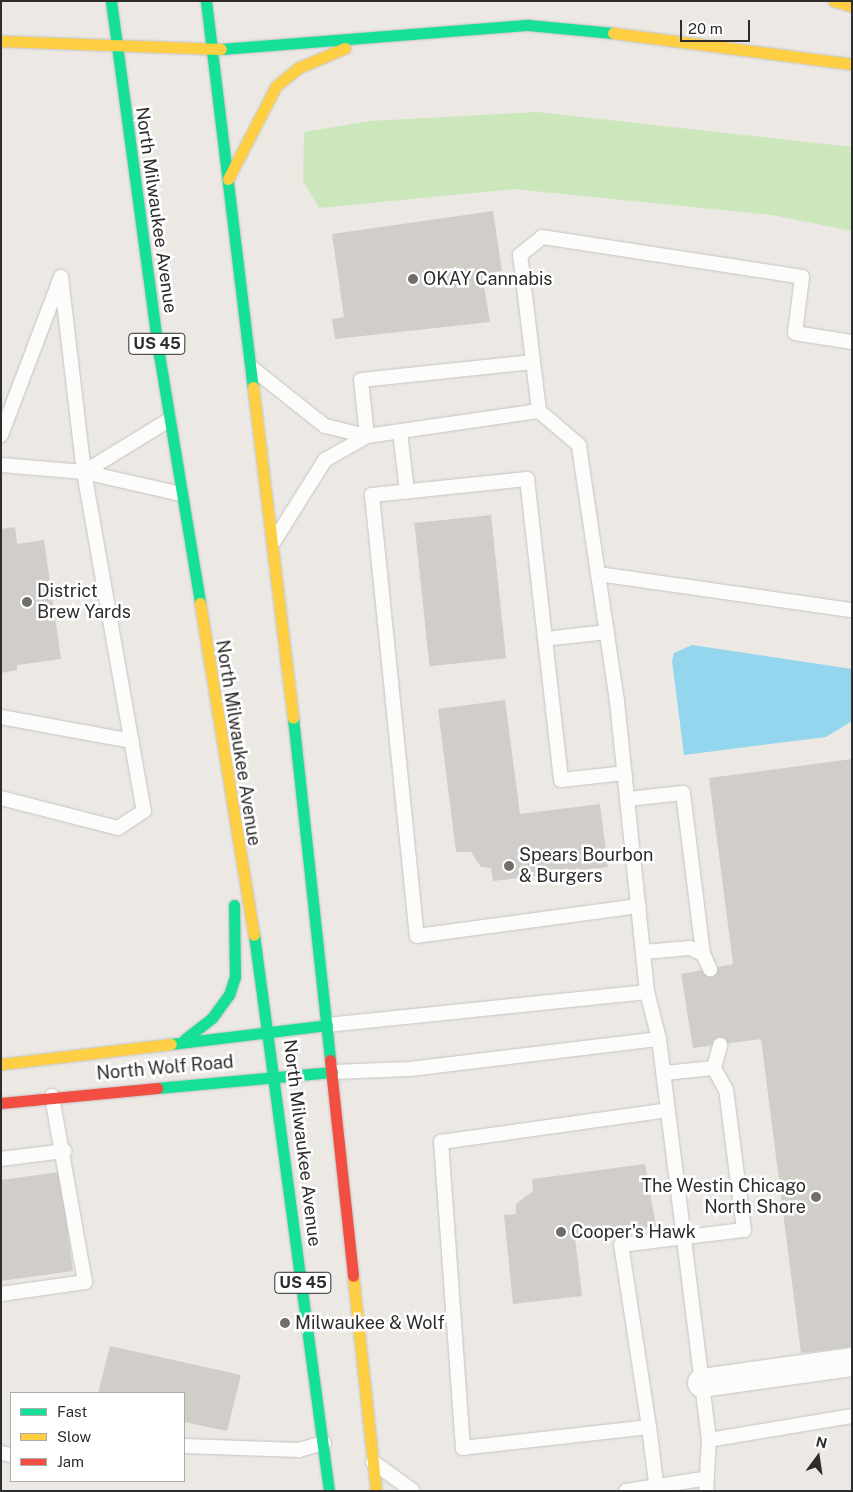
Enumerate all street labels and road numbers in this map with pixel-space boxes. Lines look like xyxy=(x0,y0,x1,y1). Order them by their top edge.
street label: North Milwaukee Avenue xyxy=(131,105,181,315)
road number: US 45 xyxy=(128,330,186,358)
street label: North Milwaukee Avenue xyxy=(211,638,265,848)
street label: North Milwaukee Avenue xyxy=(279,1038,325,1248)
street label: North Wolf Road xyxy=(95,1051,235,1085)
road number: US 45 xyxy=(274,1270,332,1296)

